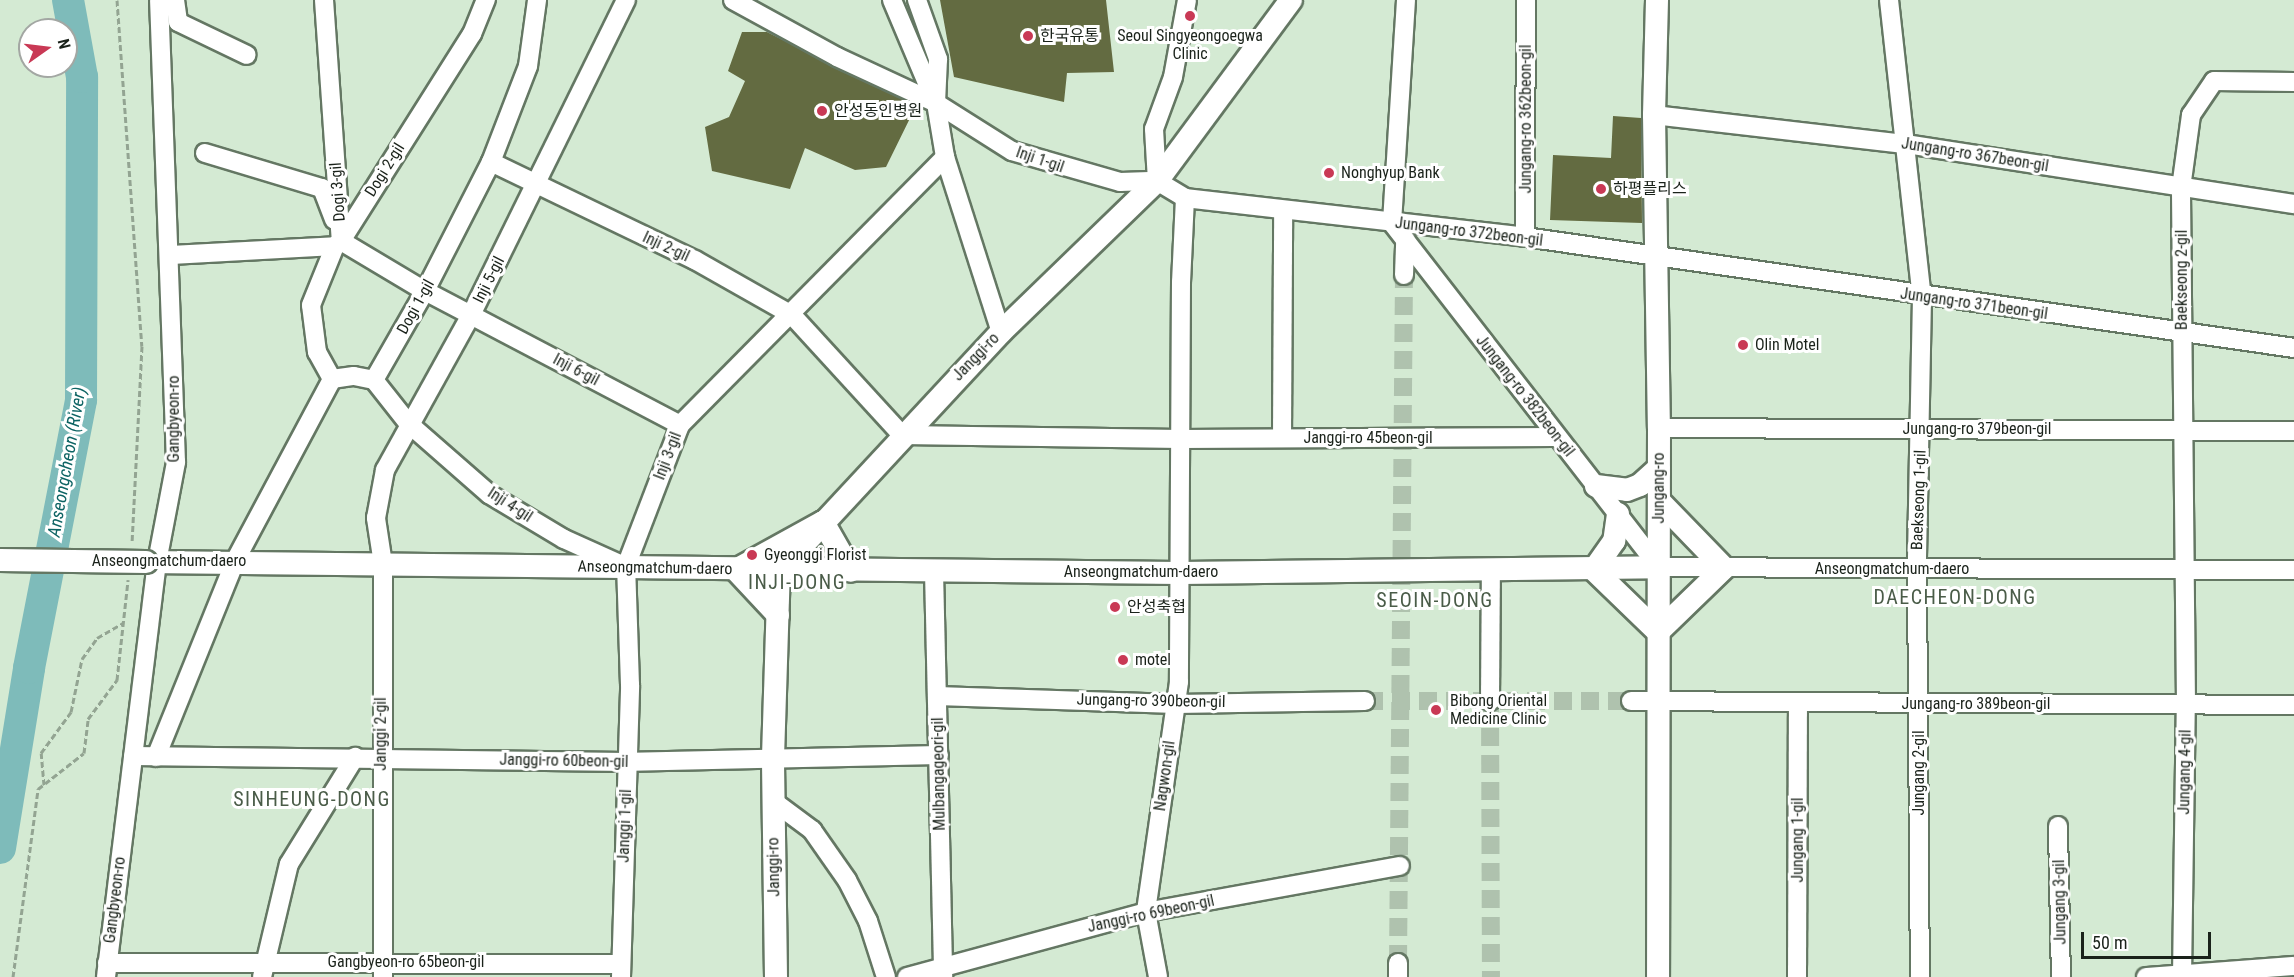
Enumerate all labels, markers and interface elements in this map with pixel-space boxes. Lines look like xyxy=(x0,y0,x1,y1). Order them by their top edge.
marker: Seoul Singyeongoegwa Clinic xyxy=(1181,7,1199,25)
north arrow xyxy=(18,18,78,78)
place label: 한국유통 xyxy=(1040,26,1099,46)
place label: Seoul Singyeongoegwa Clinic xyxy=(1117,26,1263,64)
marker: 한국유통 xyxy=(1021,29,1035,43)
text: N xyxy=(54,37,74,51)
street label: Jungang-ro 362beon-gil xyxy=(1516,45,1536,193)
place label: 안성동인병원 xyxy=(834,101,922,121)
marker: 안성동인병원 xyxy=(815,104,829,118)
street label: Jungang-ro 367beon-gil xyxy=(1900,134,2050,176)
street label: Dogi 2-gil xyxy=(361,140,409,200)
street label: Inji 1-gil xyxy=(1013,143,1067,177)
street label: Dogi 3-gil xyxy=(326,162,350,222)
place label: Nonghyup Bank xyxy=(1341,163,1440,183)
marker: Nonghyup Bank xyxy=(1322,166,1336,180)
place label: 하평플리스 xyxy=(1613,179,1687,199)
marker: 하평플리스 xyxy=(1594,182,1608,196)
street label: Jungang-ro 372beon-gil xyxy=(1394,213,1544,251)
street label: Inji 2-gil xyxy=(639,228,693,266)
street label: Baekseong 2-gil xyxy=(2172,230,2192,330)
street label: Inji 5-gil xyxy=(469,253,509,307)
street label: Dogi 1-gil xyxy=(393,276,439,338)
street label: Jungang-ro 371beon-gil xyxy=(1899,284,2049,324)
street label: Janggi-ro xyxy=(948,329,1004,385)
street label: Jungang-ro 382beon-gil xyxy=(1472,331,1578,461)
place label: Olin Motel xyxy=(1755,335,1819,355)
marker: Olin Motel xyxy=(1736,338,1750,352)
street label: Inji 6-gil xyxy=(550,350,602,390)
street label: Gangbyeon-ro xyxy=(164,375,184,463)
water label: Anseongcheon (River) xyxy=(43,385,91,539)
street label: Jungang-ro 379beon-gil xyxy=(1903,419,2051,439)
street label: Janggi-ro 45beon-gil xyxy=(1303,428,1433,448)
street label: Inji 3-gil xyxy=(650,429,686,483)
street label: Baekseong 1-gil xyxy=(1908,450,1930,550)
street label: Jungang-ro xyxy=(1649,452,1669,524)
street label: Inji 4-gil xyxy=(484,483,536,527)
place label: Gyeonggi Florist xyxy=(764,545,866,565)
marker: Gyeonggi Florist xyxy=(745,548,759,562)
street label: Anseongmatchum-daero xyxy=(92,551,246,571)
street label: Anseongmatchum-daero xyxy=(578,557,732,579)
street label: Anseongmatchum-daero xyxy=(1815,559,1969,579)
street label: Anseongmatchum-daero xyxy=(1064,562,1218,582)
district label: INJI-DONG xyxy=(748,570,846,594)
district label: DAECHEON-DONG xyxy=(1874,585,2036,609)
district label: SEOIN-DONG xyxy=(1376,588,1494,612)
place label: 안성축협 xyxy=(1127,597,1186,617)
marker: 안성축협 xyxy=(1108,600,1122,614)
place label: motel xyxy=(1135,650,1171,670)
marker: motel xyxy=(1116,653,1130,667)
street label: Jungang-ro 390beon-gil xyxy=(1076,690,1226,712)
place label: Bibong Oriental Medicine Clinic xyxy=(1450,691,1547,729)
street label: Jungang-ro 389beon-gil xyxy=(1902,694,2050,714)
street label: Janggi 2-gil xyxy=(371,697,391,771)
marker: Bibong Oriental Medicine Clinic xyxy=(1427,701,1445,719)
street label: Mulbangageori-gil xyxy=(928,717,950,831)
street label: Jungang 4-gil xyxy=(2175,729,2195,815)
street label: Jungang 2-gil xyxy=(1909,730,1929,816)
street label: Nagwon-gil xyxy=(1151,740,1179,812)
street label: Janggi-ro 60beon-gil xyxy=(499,750,629,772)
district label: SINHEUNG-DONG xyxy=(233,787,391,811)
street label: Janggi 1-gil xyxy=(614,789,636,863)
street label: Jungang 1-gil xyxy=(1788,797,1808,883)
street label: Janggi-ro xyxy=(764,837,784,897)
street label: Gangbyeon-ro xyxy=(100,856,130,944)
street label: Jungang 3-gil xyxy=(2050,859,2070,945)
street label: Janggi-ro 69beon-gil xyxy=(1086,891,1216,937)
scale bar xyxy=(2084,920,2214,958)
text: 50 m xyxy=(2092,932,2127,953)
street label: Gangbyeon-ro 65beon-gil xyxy=(328,952,484,972)

